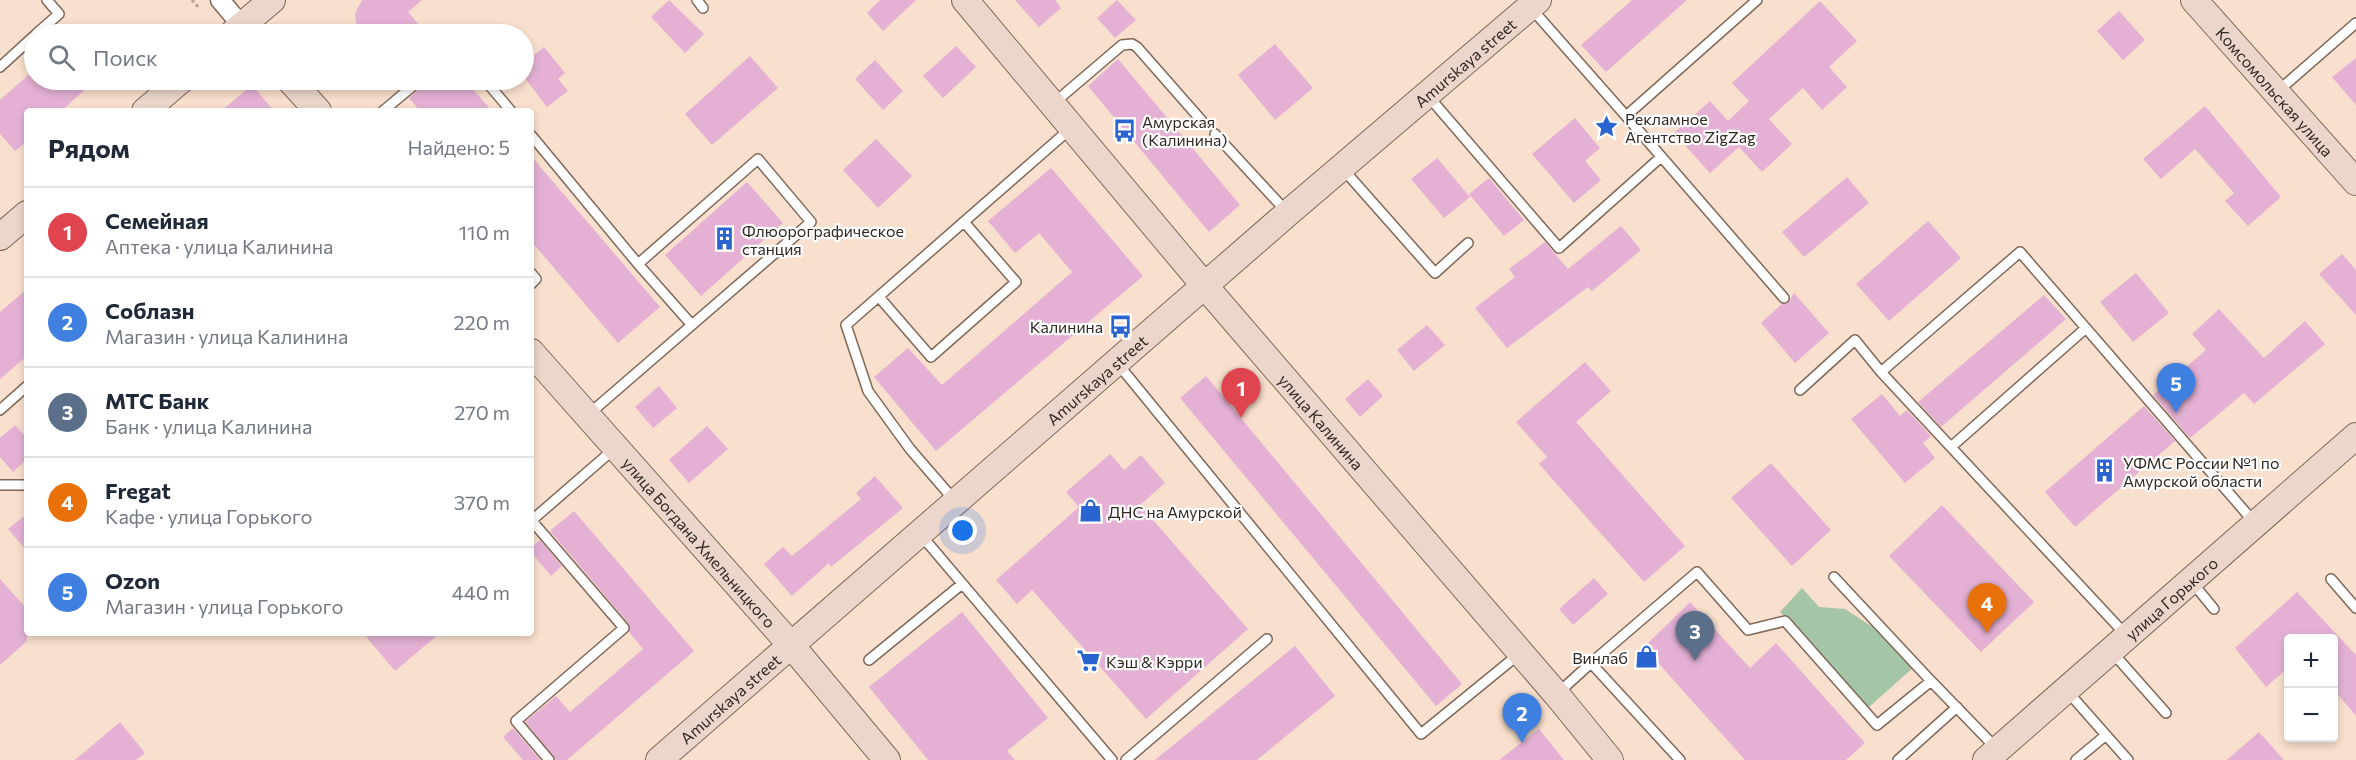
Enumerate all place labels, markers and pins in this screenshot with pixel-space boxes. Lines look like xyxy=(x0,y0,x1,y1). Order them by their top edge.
place label: Рекламное Агентство ZigZag xyxy=(1625,109,1756,146)
place label: Амурская (Калинина) xyxy=(1142,112,1227,149)
place icon: Рекламное Агентство ZigZag xyxy=(1594,114,1620,140)
bus stop icon: Амурская (Калинина) xyxy=(1111,117,1137,143)
place label: Флюорографическое станция xyxy=(742,221,904,258)
building icon: Флюорографическое станция xyxy=(711,226,737,252)
bus stop icon: Калинина xyxy=(1108,313,1134,339)
place label: Калинина xyxy=(1030,317,1103,336)
pin: 5 xyxy=(2156,364,2196,413)
pin: 1 xyxy=(1222,368,1260,418)
place label: УФМС России №1 по Амурской области xyxy=(2123,453,2279,490)
building icon: УФМС России №1 по Амурской области xyxy=(2092,458,2118,484)
shop icon: ДНС на Амурской xyxy=(1077,498,1103,524)
place label: ДНС на Амурской xyxy=(1108,502,1242,521)
pin: 4 xyxy=(1968,584,2006,633)
pin: 3 xyxy=(1676,612,1714,661)
shop icon: Винлаб xyxy=(1633,644,1659,670)
supermarket icon: Кэш & Кэрри xyxy=(1075,648,1101,674)
place label: Винлаб xyxy=(1572,648,1628,667)
place label: Кэш & Кэрри xyxy=(1106,652,1203,671)
pin: 2 xyxy=(1502,694,1541,743)

